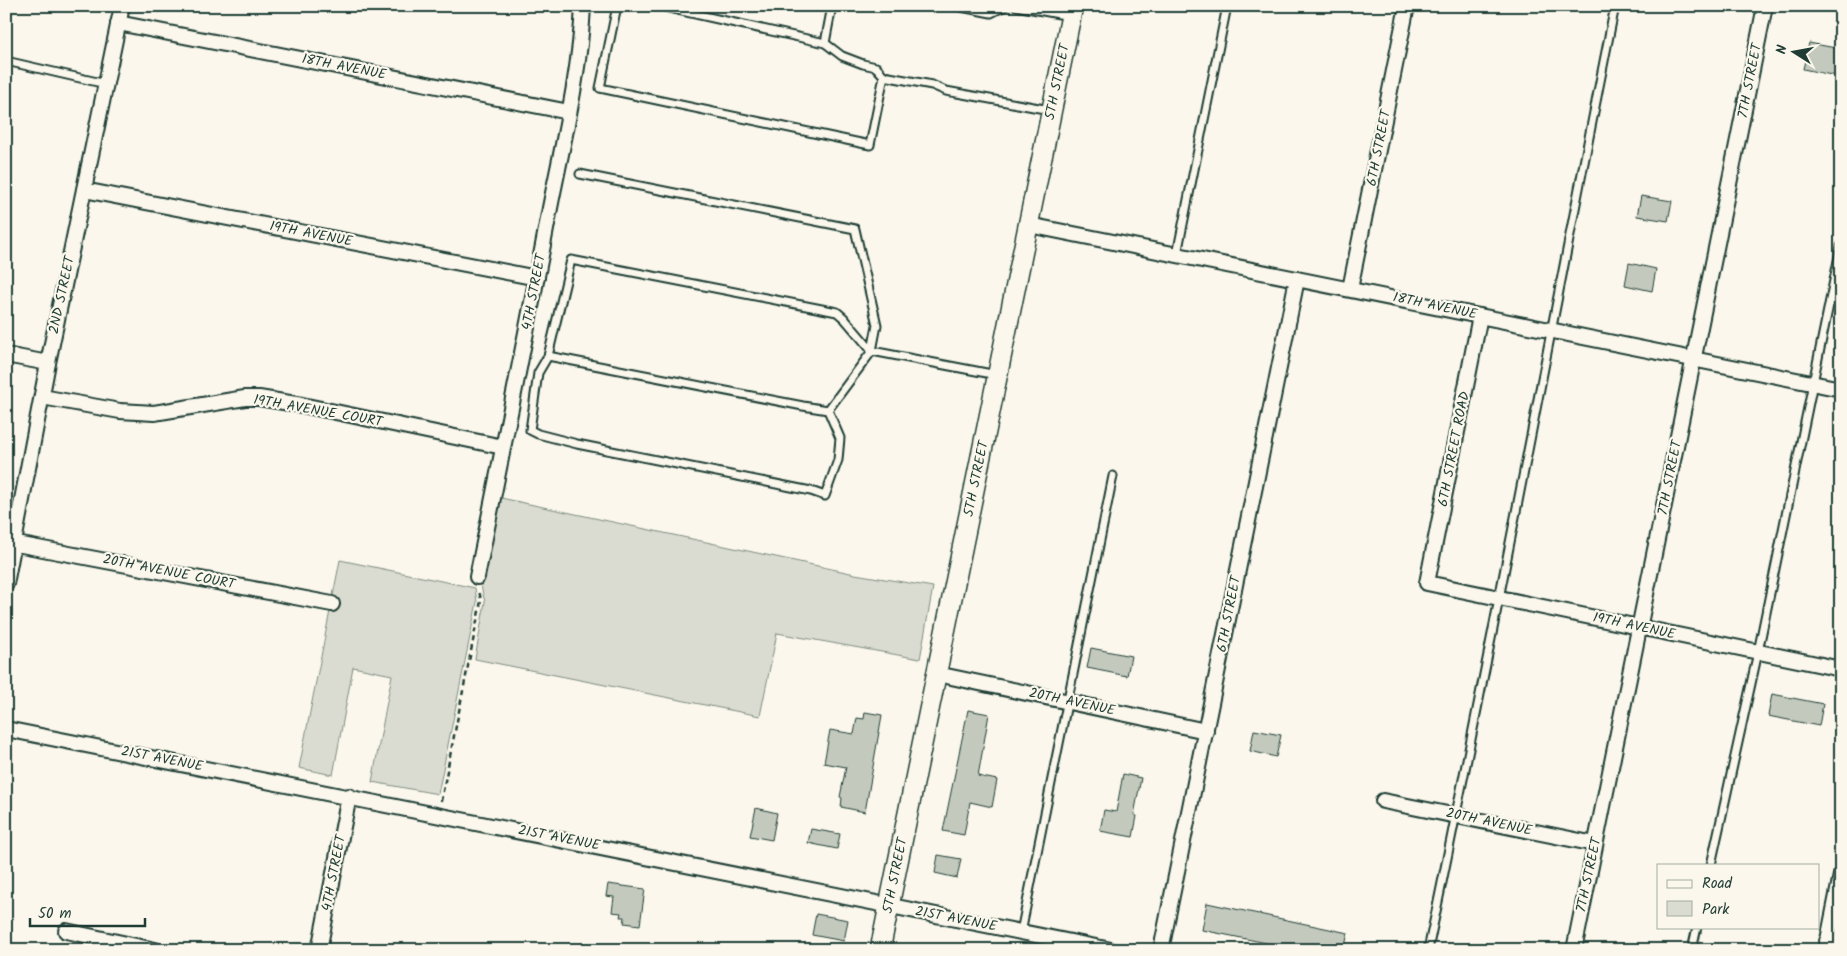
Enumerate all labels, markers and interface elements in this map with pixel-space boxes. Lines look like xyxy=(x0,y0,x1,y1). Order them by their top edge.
north arrow xyxy=(1770,28,1820,78)
street label: 7TH STREET xyxy=(1732,40,1768,120)
street label: 5TH STREET xyxy=(1039,41,1076,122)
text: N xyxy=(1771,43,1794,56)
street label: 18TH AVENUE xyxy=(300,48,389,86)
street label: 6TH STREET xyxy=(1361,107,1397,188)
street label: 19TH AVENUE xyxy=(268,215,355,253)
street label: 4TH STREET xyxy=(516,251,552,332)
street label: 2ND STREET xyxy=(43,252,81,336)
street label: 18TH AVENUE xyxy=(1391,286,1480,326)
street label: 19TH AVENUE COURT xyxy=(252,389,386,433)
street label: 6TH STREET ROAD xyxy=(1432,389,1476,509)
street label: 5TH STREET xyxy=(958,437,995,519)
street label: 7TH STREET xyxy=(1652,437,1688,517)
street label: 20TH AVENUE COURT xyxy=(101,548,239,596)
street label: 6TH STREET xyxy=(1211,573,1247,654)
street label: 19TH AVENUE xyxy=(1591,607,1678,646)
street label: 20TH AVENUE xyxy=(1027,682,1118,722)
street label: 21ST AVENUE xyxy=(119,740,206,778)
street label: 20TH AVENUE xyxy=(1444,802,1535,842)
street label: 21ST AVENUE xyxy=(516,819,603,857)
street label: 4TH STREET xyxy=(316,832,352,913)
street label: 5TH STREET xyxy=(877,834,914,916)
street label: 7TH STREET xyxy=(1570,834,1608,914)
legend xyxy=(1657,864,1820,928)
text: Road xyxy=(1702,872,1733,896)
scale bar xyxy=(30,896,145,928)
text: Park xyxy=(1702,898,1730,922)
street label: 21ST AVENUE xyxy=(913,900,1000,938)
text: 50 m xyxy=(38,902,72,926)

